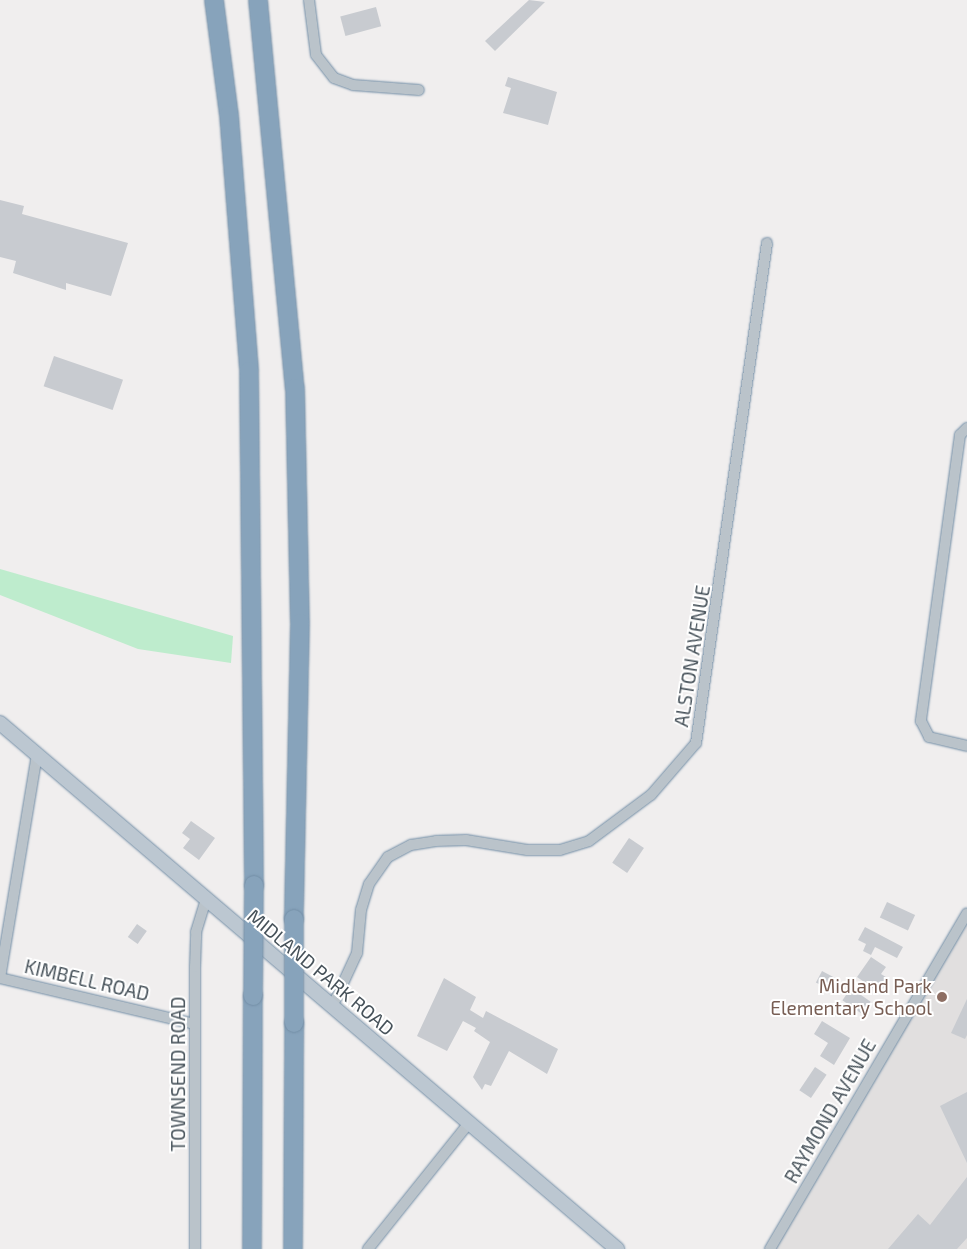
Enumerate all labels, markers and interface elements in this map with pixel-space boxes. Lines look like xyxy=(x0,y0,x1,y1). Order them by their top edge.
street label: ALSTON AVENUE xyxy=(670,583,714,729)
street label: MIDLAND PARK ROAD xyxy=(243,904,399,1040)
street label: KIMBELL ROAD xyxy=(22,955,152,1005)
place label: Midland Park Elementary School xyxy=(770,975,932,1019)
marker: Midland Park Elementary School xyxy=(936,991,948,1003)
street label: TOWNSEND ROAD xyxy=(167,996,189,1152)
street label: RAYMOND AVENUE xyxy=(779,1035,881,1187)

